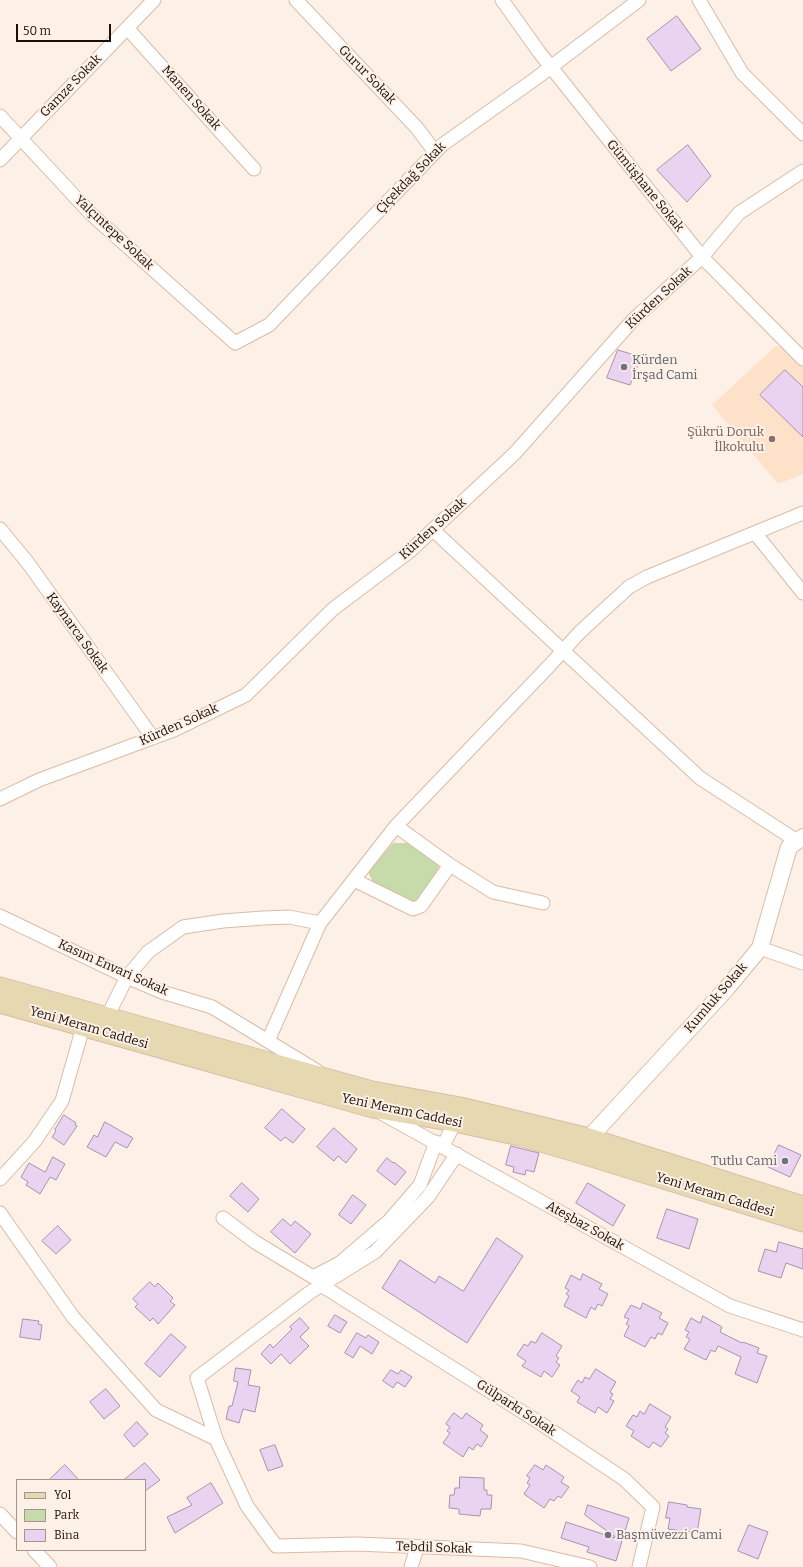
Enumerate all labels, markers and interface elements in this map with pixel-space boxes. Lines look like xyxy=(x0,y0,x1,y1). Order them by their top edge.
scale bar xyxy=(18,16,113,42)
text: 50 m xyxy=(23,24,51,38)
street label: Gurur Sokak xyxy=(335,42,399,108)
street label: Gamze Sokak xyxy=(37,51,105,121)
street label: Manen Sokak xyxy=(158,63,224,133)
street label: Gümüşhane Sokak xyxy=(603,137,687,235)
street label: Çiçekdağ Sokak xyxy=(373,139,449,217)
street label: Yalçıntepe Sokak xyxy=(71,192,157,274)
street label: Kürden Sokak xyxy=(623,263,695,333)
place label: Kürden İrşad Cami xyxy=(632,352,697,383)
marker: Kürden İrşad Cami xyxy=(619,362,629,372)
place label: Şükrü Doruk İlkokulu xyxy=(687,424,764,455)
marker: Şükrü Doruk İlkokulu xyxy=(767,434,777,444)
street label: Kürden Sokak xyxy=(396,495,470,563)
street label: Kaynarca Sokak xyxy=(43,590,111,676)
street label: Kürden Sokak xyxy=(137,701,221,749)
street label: Kasım Envari Sokak xyxy=(55,937,171,999)
street label: Kumluk Sokak xyxy=(681,960,751,1036)
street label: Yeni Meram Caddesi xyxy=(28,1004,150,1052)
street label: Yeni Meram Caddesi xyxy=(340,1091,464,1131)
place label: Tutlu Cami xyxy=(711,1153,777,1169)
marker: Tutlu Cami xyxy=(780,1156,790,1166)
street label: Yeni Meram Caddesi xyxy=(654,1170,776,1220)
street label: Ateşbaz Sokak xyxy=(543,1198,627,1254)
street label: Gülparkı Sokak xyxy=(473,1376,559,1440)
legend xyxy=(16,1479,146,1551)
text: Yol xyxy=(54,1488,71,1502)
text: Park xyxy=(54,1508,79,1522)
place label: Başmüvezzi Cami xyxy=(616,1527,722,1543)
text: Bina xyxy=(54,1528,79,1542)
marker: Başmüvezzi Cami xyxy=(603,1530,613,1540)
street label: Tebdil Sokak xyxy=(396,1539,472,1557)

